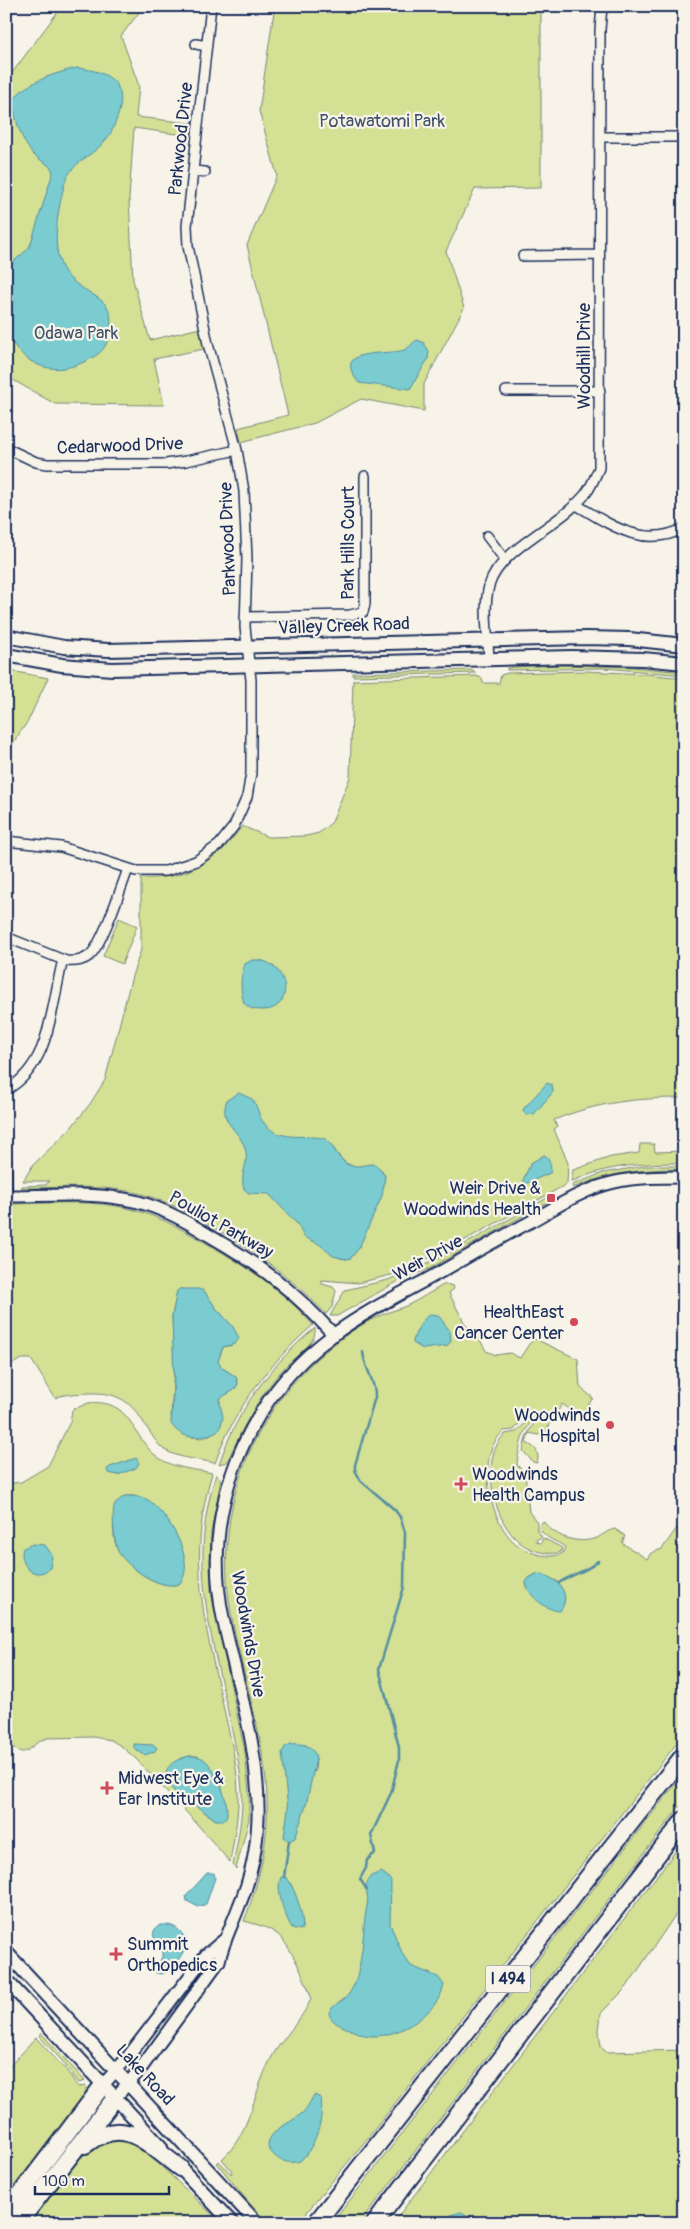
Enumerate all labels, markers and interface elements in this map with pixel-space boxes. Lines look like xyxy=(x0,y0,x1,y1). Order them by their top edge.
street label: Parkwood Drive xyxy=(164,81,198,197)
park label: Potawatomi Park xyxy=(319,110,446,133)
street label: Woodhill Drive xyxy=(573,303,596,409)
park label: Odawa Park xyxy=(34,322,119,345)
street label: Cedarwood Drive xyxy=(57,432,184,460)
street label: Parkwood Drive xyxy=(215,481,241,596)
street label: Park Hills Court xyxy=(337,485,360,600)
street label: Valley Creek Road xyxy=(278,612,410,640)
place label: Weir Drive & Woodwinds Health xyxy=(403,1177,541,1221)
street label: Pouliot Parkway xyxy=(165,1186,278,1264)
marker: Weir Drive & Woodwinds Health xyxy=(545,1192,557,1204)
street label: Weir Drive xyxy=(389,1229,467,1287)
place label: HealthEast Cancer Center xyxy=(454,1301,565,1345)
marker: HealthEast Cancer Center xyxy=(568,1316,580,1328)
place label: Woodwinds Hospital xyxy=(514,1404,600,1448)
marker: Woodwinds Hospital xyxy=(604,1419,616,1431)
place label: Woodwinds Health Campus xyxy=(472,1463,585,1507)
marker: Woodwinds Health Campus xyxy=(454,1477,468,1491)
street label: Woodwinds Drive xyxy=(226,1569,270,1699)
place label: Midwest Eye & Ear Institute xyxy=(118,1767,224,1811)
marker: Midwest Eye & Ear Institute xyxy=(100,1781,114,1795)
place label: Summit Orthopedics xyxy=(127,1933,217,1977)
marker: Summit Orthopedics xyxy=(109,1947,123,1961)
road number: I 494 xyxy=(486,1966,530,1992)
street label: Lake Road xyxy=(111,2039,179,2111)
scale bar xyxy=(35,2164,169,2196)
text: 100 m xyxy=(42,2172,85,2191)

